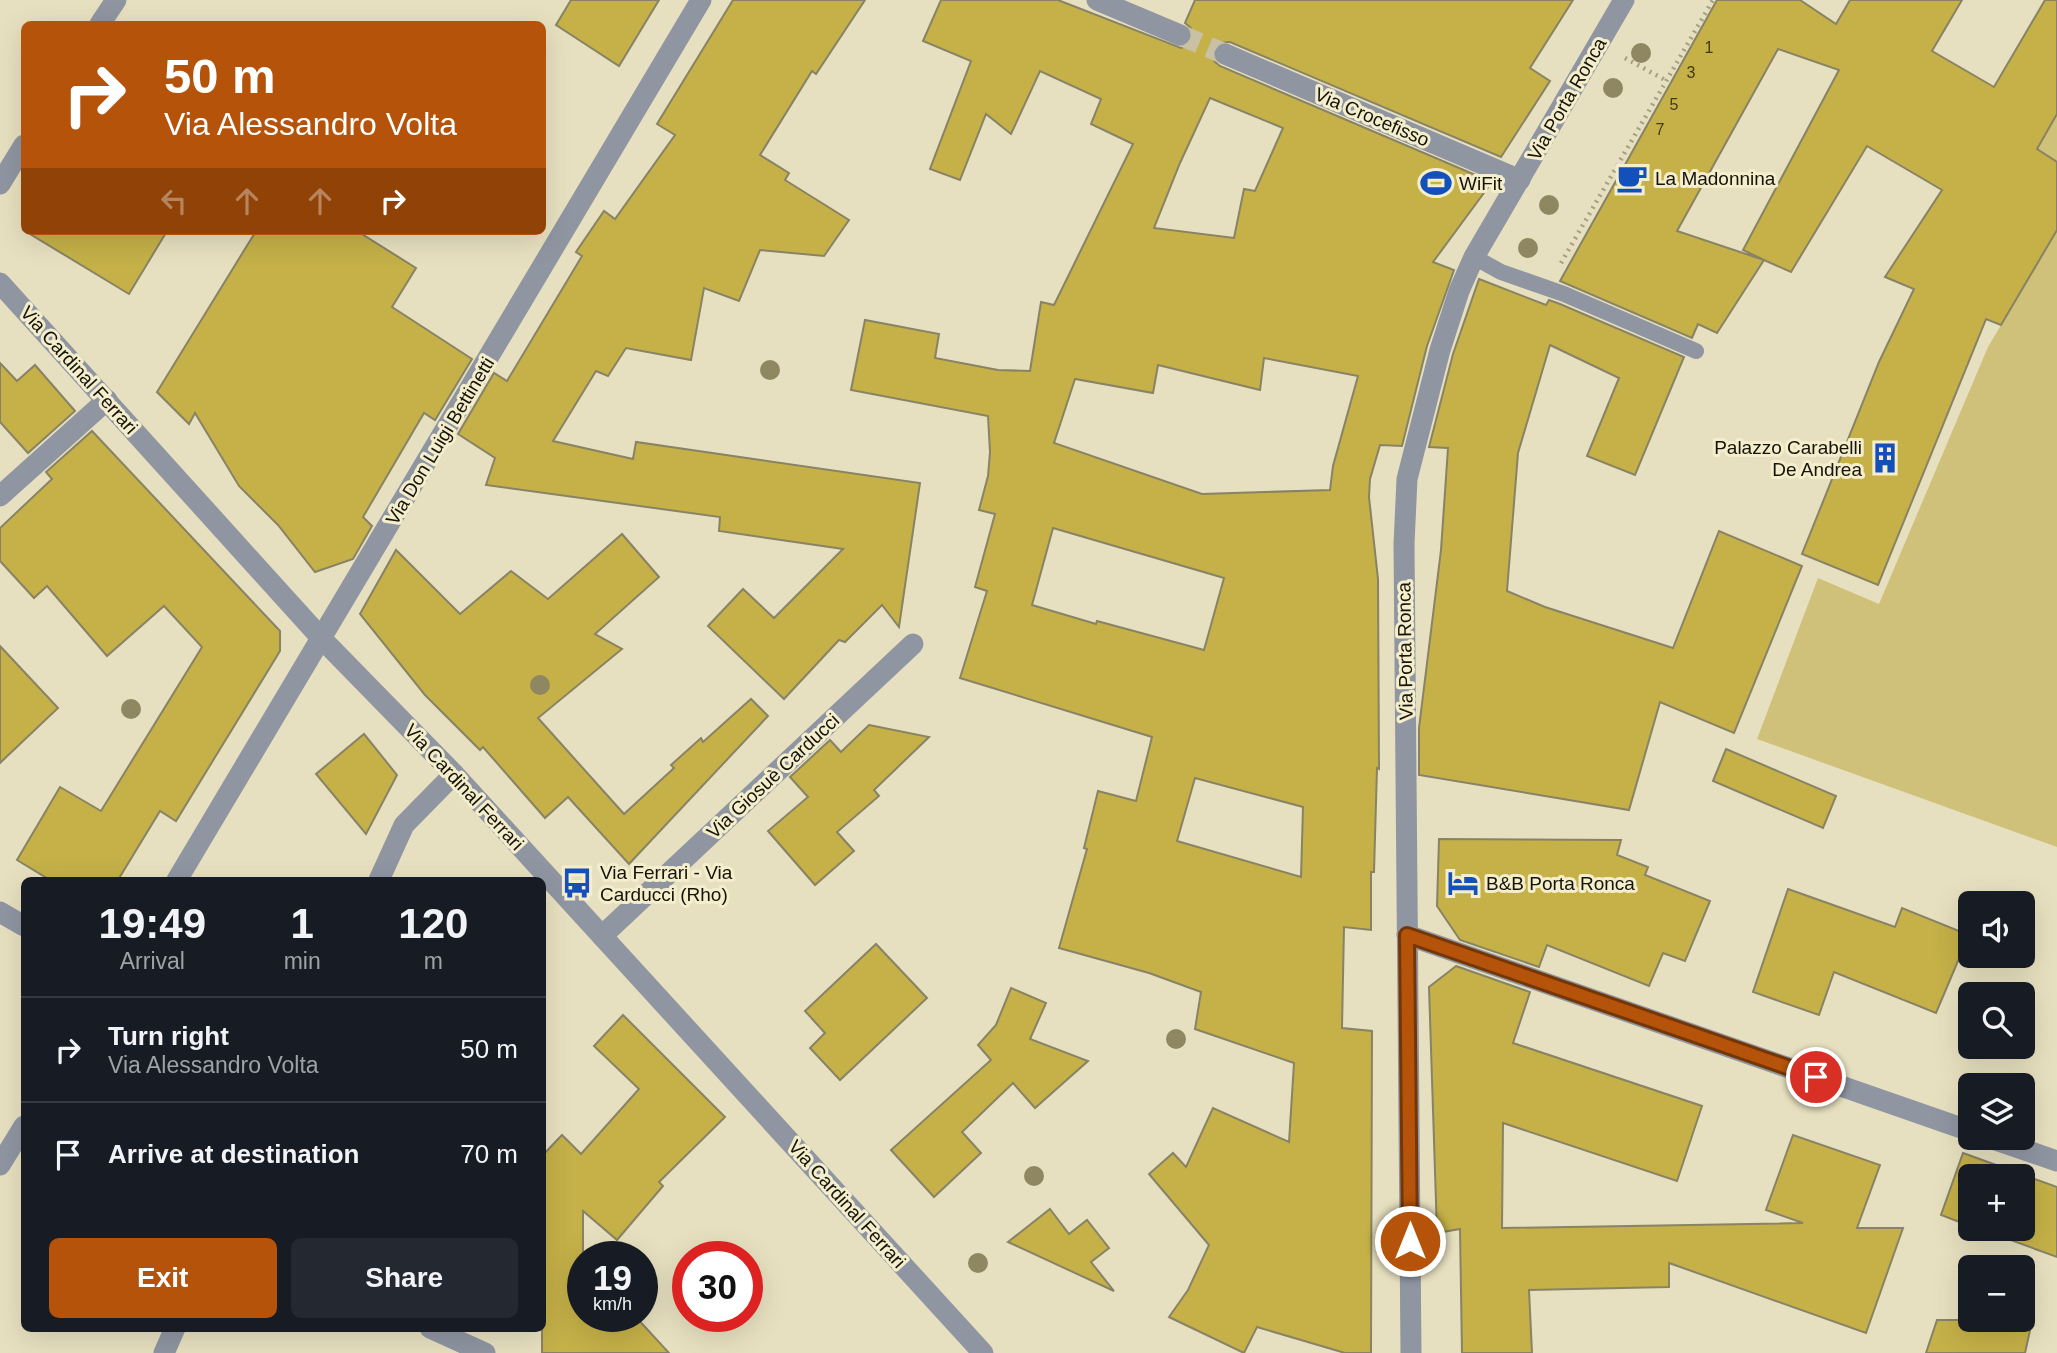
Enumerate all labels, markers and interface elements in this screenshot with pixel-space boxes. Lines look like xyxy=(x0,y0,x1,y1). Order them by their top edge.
street label: Via Porta Ronca xyxy=(1523,34,1611,164)
house number: 1 xyxy=(1705,39,1714,56)
icon: right xyxy=(49,49,140,140)
text: 50 m xyxy=(164,49,276,103)
house number: 3 xyxy=(1687,64,1696,81)
street label: Via Crocefisso xyxy=(1312,83,1432,151)
house number: 5 xyxy=(1670,96,1679,113)
text: Via Alessandro Volta xyxy=(164,106,457,142)
house number: 7 xyxy=(1656,121,1665,138)
cafe icon: La Madonnina xyxy=(1615,161,1649,195)
sports icon: WiFit xyxy=(1419,166,1453,200)
place label: La Madonnina xyxy=(1655,168,1776,189)
place label: WiFit xyxy=(1459,173,1503,194)
icon: left xyxy=(155,182,193,220)
icon: ahead xyxy=(228,182,266,220)
icon: ahead xyxy=(301,182,339,220)
icon: right xyxy=(374,182,412,220)
street label: Via Cardinal Ferrari xyxy=(16,302,142,438)
street label: Via Don Luigi Bettinetti xyxy=(382,353,498,529)
place label: Palazzo Carabelli De Andrea xyxy=(1714,437,1862,480)
building icon: Palazzo Carabelli De Andrea xyxy=(1868,441,1902,475)
street label: Via Porta Ronca xyxy=(1393,581,1417,720)
street label: Via Giosuè Carducci xyxy=(703,709,843,843)
street label: Via Cardinal Ferrari xyxy=(400,720,528,854)
place label: Via Ferrari - Via Carducci (Rho) xyxy=(600,862,733,905)
bus stop icon: Via Ferrari - Via Carducci (Rho) xyxy=(560,866,594,900)
hotel icon: B&B Porta Ronca xyxy=(1446,866,1480,900)
place label: B&B Porta Ronca xyxy=(1486,873,1635,894)
map controls xyxy=(1958,891,2035,1332)
button: sound xyxy=(1958,891,2035,968)
text: 19:49 xyxy=(99,900,206,947)
text: 1 xyxy=(290,900,314,947)
text: 120 xyxy=(398,900,468,947)
text: Arrival xyxy=(120,948,185,974)
text: min xyxy=(284,948,321,974)
text: m xyxy=(424,948,443,974)
button: search xyxy=(1958,982,2035,1059)
text: Turn right xyxy=(108,1021,229,1051)
icon: right xyxy=(49,1031,87,1069)
text: 50 m xyxy=(460,1034,518,1064)
pin xyxy=(1786,1047,1846,1107)
text: Via Alessandro Volta xyxy=(108,1052,319,1078)
icon: arrive xyxy=(1797,1058,1835,1096)
button: layers xyxy=(1958,1073,2035,1150)
icon: arrive xyxy=(49,1136,87,1174)
street label: Via Cardinal Ferrari xyxy=(784,1136,910,1272)
text: Arrive at destination xyxy=(108,1139,359,1169)
text: 70 m xyxy=(460,1139,518,1169)
button: + xyxy=(1958,1164,2035,1241)
position arrow xyxy=(1373,1204,1447,1278)
button: Exit xyxy=(49,1238,277,1318)
button: Share xyxy=(291,1238,518,1318)
speed limit sign: 30 xyxy=(672,1241,763,1332)
button: − xyxy=(1958,1255,2035,1332)
text: 19 xyxy=(593,1258,632,1297)
text: km/h xyxy=(593,1294,632,1314)

